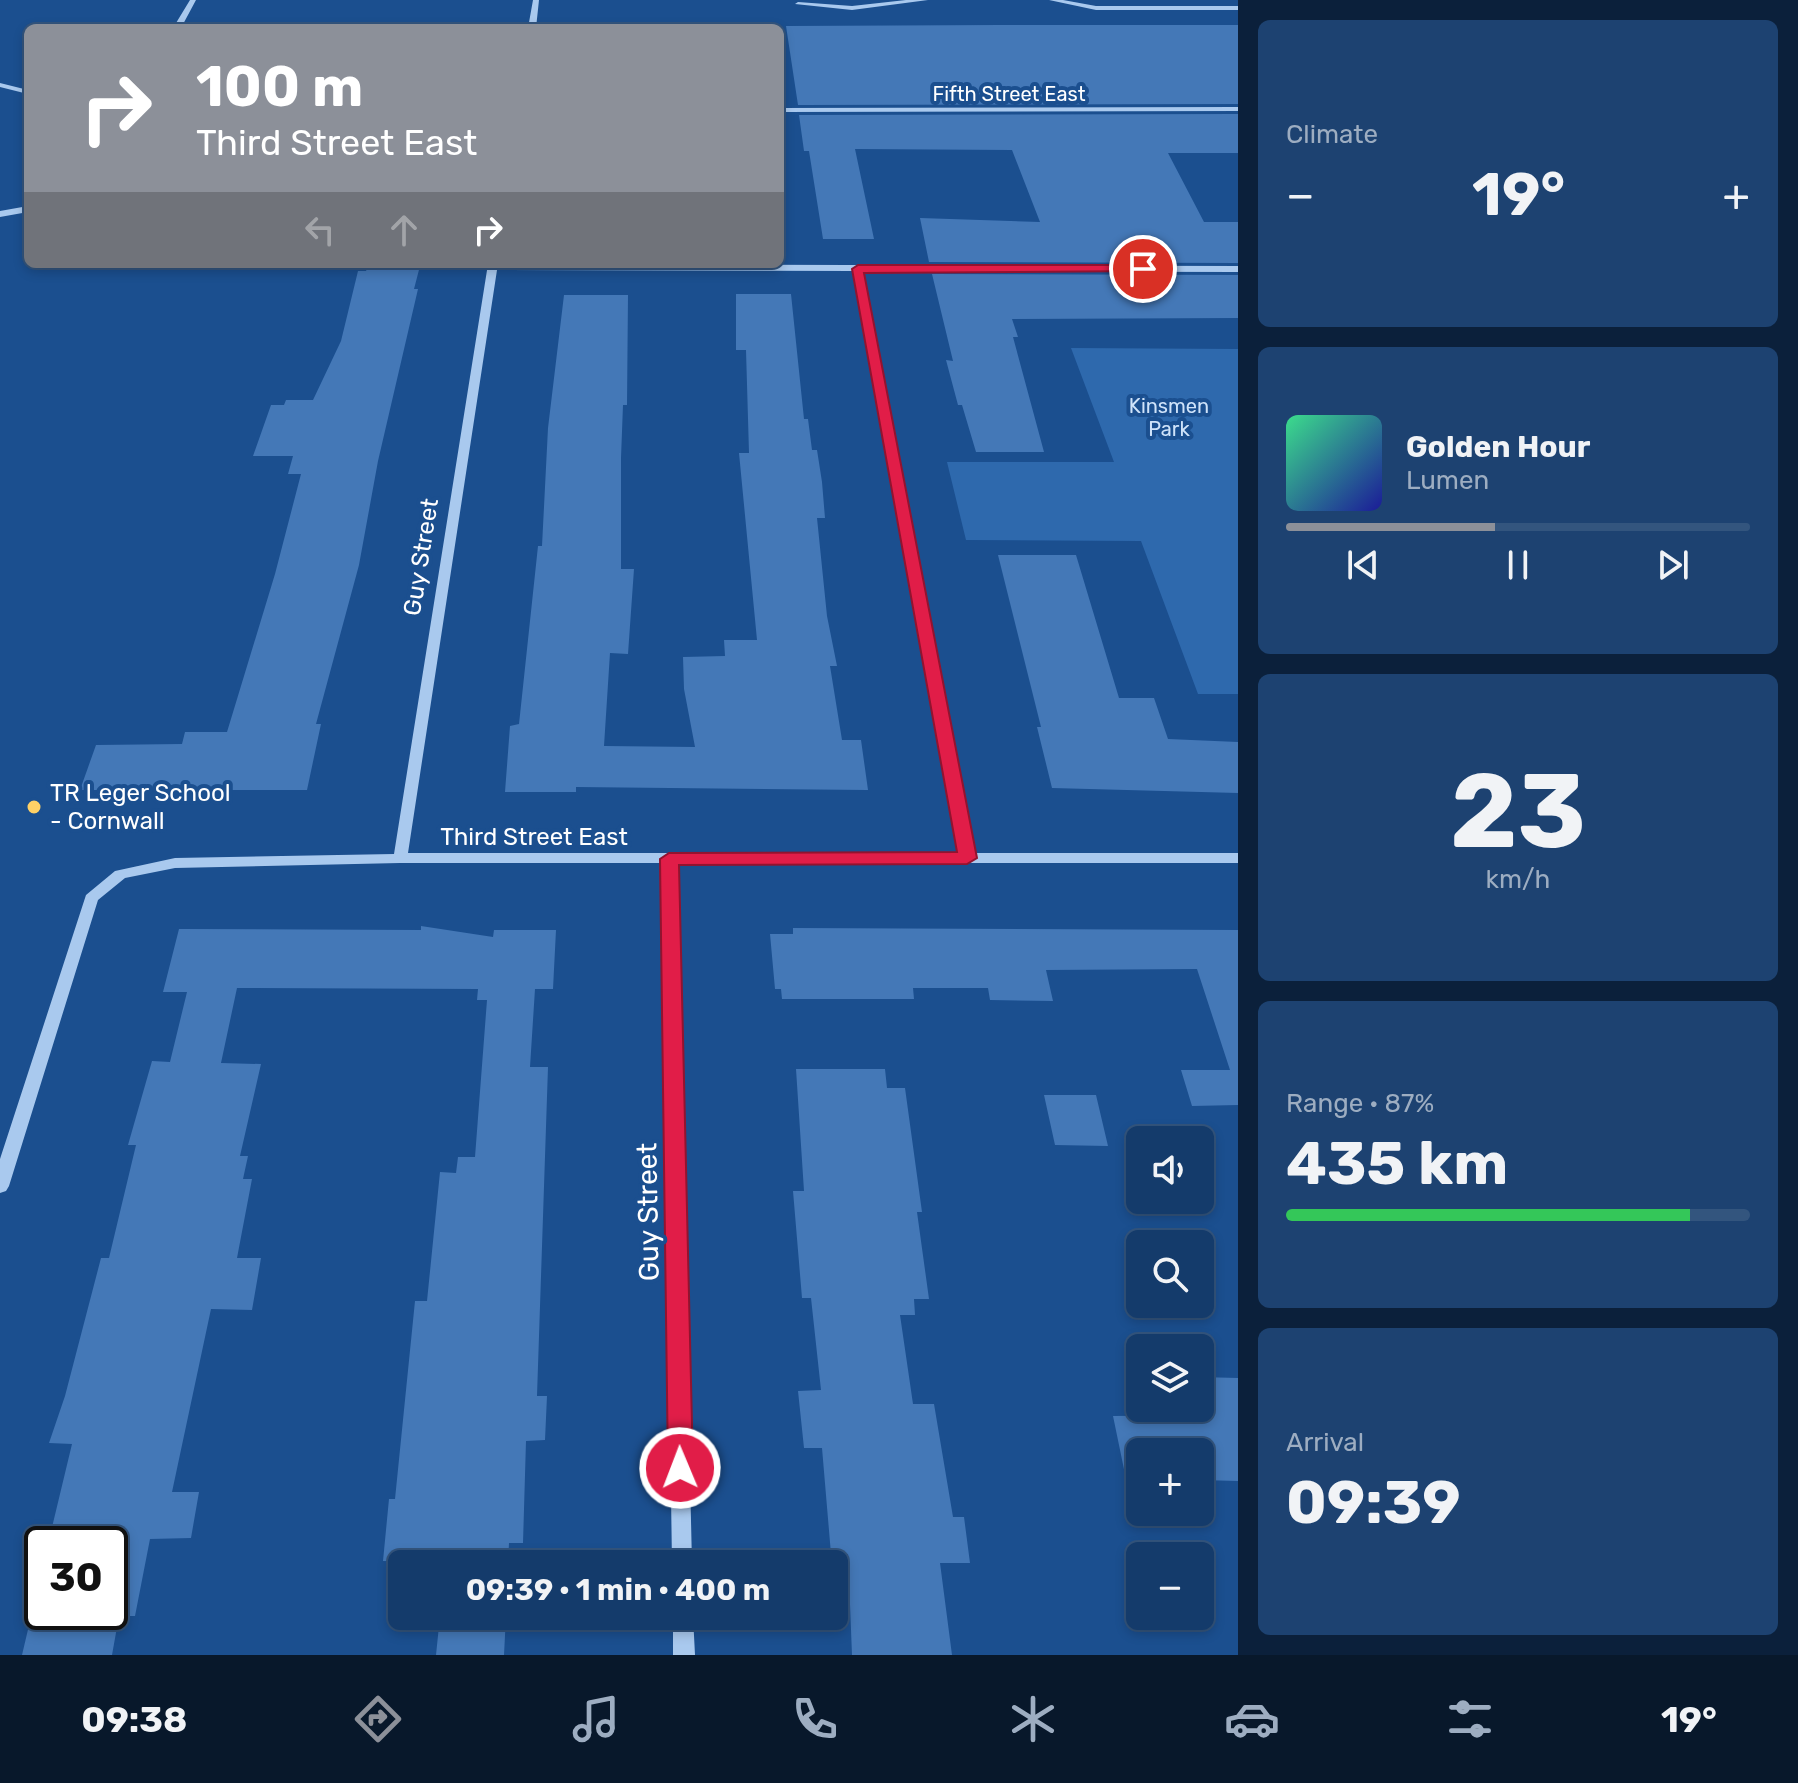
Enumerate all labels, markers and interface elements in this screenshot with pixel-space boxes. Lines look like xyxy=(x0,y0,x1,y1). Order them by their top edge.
text: 100 m xyxy=(196,54,363,120)
icon: right xyxy=(64,56,168,160)
street label: Fifth Street East xyxy=(932,82,1086,106)
text: Climate xyxy=(1286,119,1378,150)
text: Third Street East xyxy=(196,121,477,164)
text: 19° xyxy=(1472,159,1565,230)
text: − xyxy=(1286,169,1315,221)
text: + xyxy=(1723,169,1750,221)
icon: left xyxy=(298,208,342,252)
icon: ahead xyxy=(382,208,426,252)
icon: right xyxy=(466,208,510,252)
pin xyxy=(1109,235,1177,303)
icon: arrive xyxy=(1121,247,1165,291)
park label: Kinsmen Park xyxy=(1129,394,1209,441)
text: Golden Hour xyxy=(1406,429,1590,465)
text: Lumen xyxy=(1406,465,1489,496)
street label: Guy Street xyxy=(398,496,444,618)
icon: previous xyxy=(1341,543,1385,587)
icon: pause xyxy=(1496,543,1540,587)
icon: next xyxy=(1651,543,1695,587)
text: 23 xyxy=(1450,750,1586,873)
place label: TR Leger School - Cornwall xyxy=(50,779,231,835)
marker: TR Leger School - Cornwall xyxy=(25,798,43,816)
street label: Third Street East xyxy=(440,823,628,851)
text: km/h xyxy=(1486,864,1550,895)
text: Range · 87% xyxy=(1286,1088,1434,1119)
map controls xyxy=(1126,1126,1214,1630)
button: sound xyxy=(1126,1126,1214,1214)
text: 435 km xyxy=(1286,1128,1508,1199)
street label: Guy Street xyxy=(630,1142,666,1282)
button: search xyxy=(1126,1230,1214,1318)
button: layers xyxy=(1126,1334,1214,1422)
position arrow xyxy=(638,1426,722,1510)
text: Arrival xyxy=(1286,1427,1364,1458)
button: + xyxy=(1126,1438,1214,1526)
text: 09:39 xyxy=(1286,1467,1461,1538)
speed limit sign: 30 xyxy=(24,1526,128,1630)
button: − xyxy=(1126,1542,1214,1630)
text: 09:39 · 1 min · 400 m xyxy=(466,1572,770,1608)
icon: directions xyxy=(350,1691,406,1747)
icon: music xyxy=(568,1691,624,1747)
icon: phone xyxy=(787,1691,843,1747)
icon: climate xyxy=(1005,1691,1061,1747)
icon: car xyxy=(1224,1691,1280,1747)
icon: filters xyxy=(1442,1691,1498,1747)
text: 09:38 xyxy=(81,1698,187,1741)
text: 19° xyxy=(1661,1698,1717,1741)

